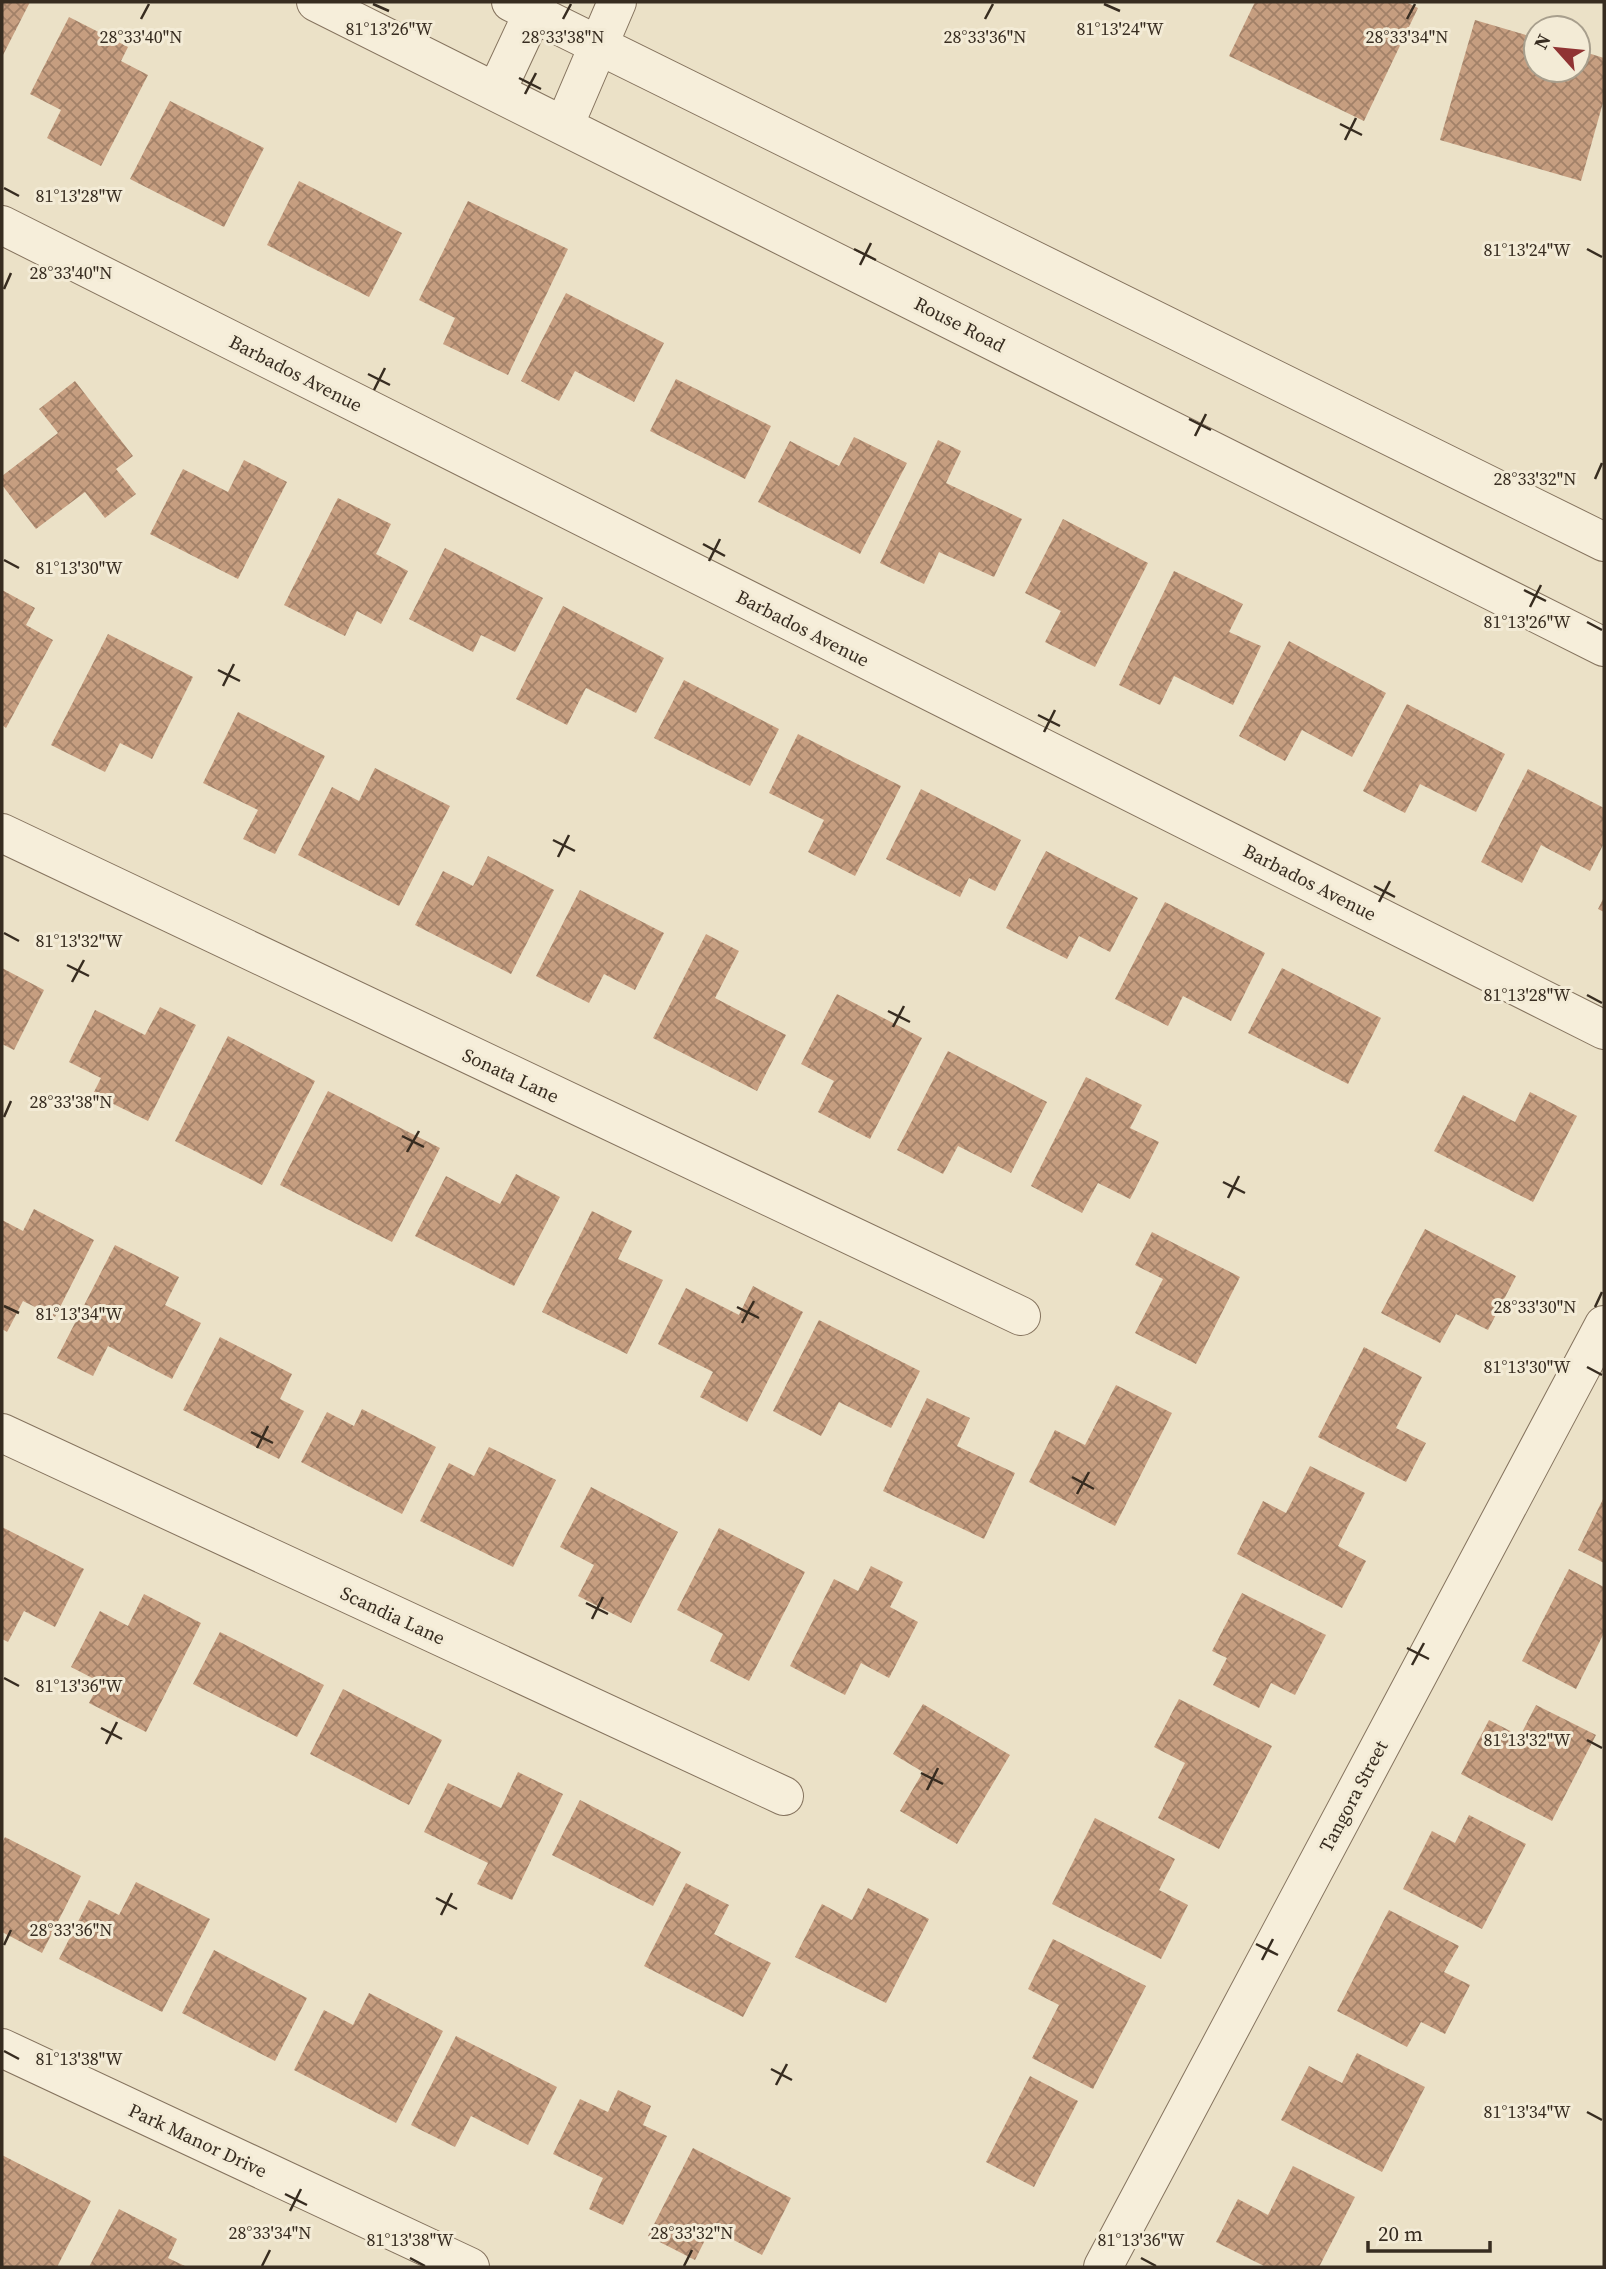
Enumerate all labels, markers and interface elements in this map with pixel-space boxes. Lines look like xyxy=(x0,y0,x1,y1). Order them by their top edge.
north arrow xyxy=(1522,14,1592,84)
text: 81°13'26"W xyxy=(346,16,433,41)
text: 81°13'24"W xyxy=(1077,16,1164,41)
text: 28°33'40"N xyxy=(100,24,182,49)
text: 28°33'38"N xyxy=(522,24,604,49)
text: 28°33'36"N xyxy=(944,24,1026,49)
text: 28°33'34"N xyxy=(1366,24,1448,49)
text: N xyxy=(1527,29,1557,53)
text: 81°13'28"W xyxy=(36,183,123,208)
text: 81°13'24"W xyxy=(1484,237,1571,262)
text: 28°33'40"N xyxy=(30,260,112,285)
street label: Rouse Road xyxy=(910,290,1010,358)
street label: Barbados Avenue xyxy=(225,328,367,418)
text: 28°33'32"N xyxy=(1494,466,1576,491)
text: 81°13'30"W xyxy=(36,555,123,580)
street label: Barbados Avenue xyxy=(732,583,874,673)
text: 81°13'26"W xyxy=(1484,609,1571,634)
street label: Barbados Avenue xyxy=(1239,837,1381,927)
text: 81°13'32"W xyxy=(36,928,123,953)
text: 81°13'28"W xyxy=(1484,982,1571,1007)
street label: Sonata Lane xyxy=(458,1041,564,1109)
text: 28°33'38"N xyxy=(30,1089,112,1114)
text: 28°33'30"N xyxy=(1494,1294,1576,1319)
text: 81°13'34"W xyxy=(36,1301,123,1326)
text: 81°13'30"W xyxy=(1484,1354,1571,1379)
street label: Scandia Lane xyxy=(336,1579,450,1651)
text: 81°13'36"W xyxy=(36,1673,123,1698)
text: 81°13'32"W xyxy=(1484,1727,1571,1752)
street label: Tangora Street xyxy=(1313,1735,1394,1856)
text: 28°33'36"N xyxy=(30,1917,112,1942)
text: 81°13'38"W xyxy=(36,2046,123,2071)
street label: Park Manor Drive xyxy=(125,2097,271,2183)
text: 81°13'34"W xyxy=(1484,2099,1571,2124)
scale bar xyxy=(1368,2210,1490,2254)
text: 20 m xyxy=(1378,2219,1423,2248)
text: 28°33'34"N xyxy=(229,2220,311,2245)
text: 28°33'32"N xyxy=(651,2220,733,2245)
text: 81°13'38"W xyxy=(367,2227,454,2252)
text: 81°13'36"W xyxy=(1098,2227,1185,2252)

